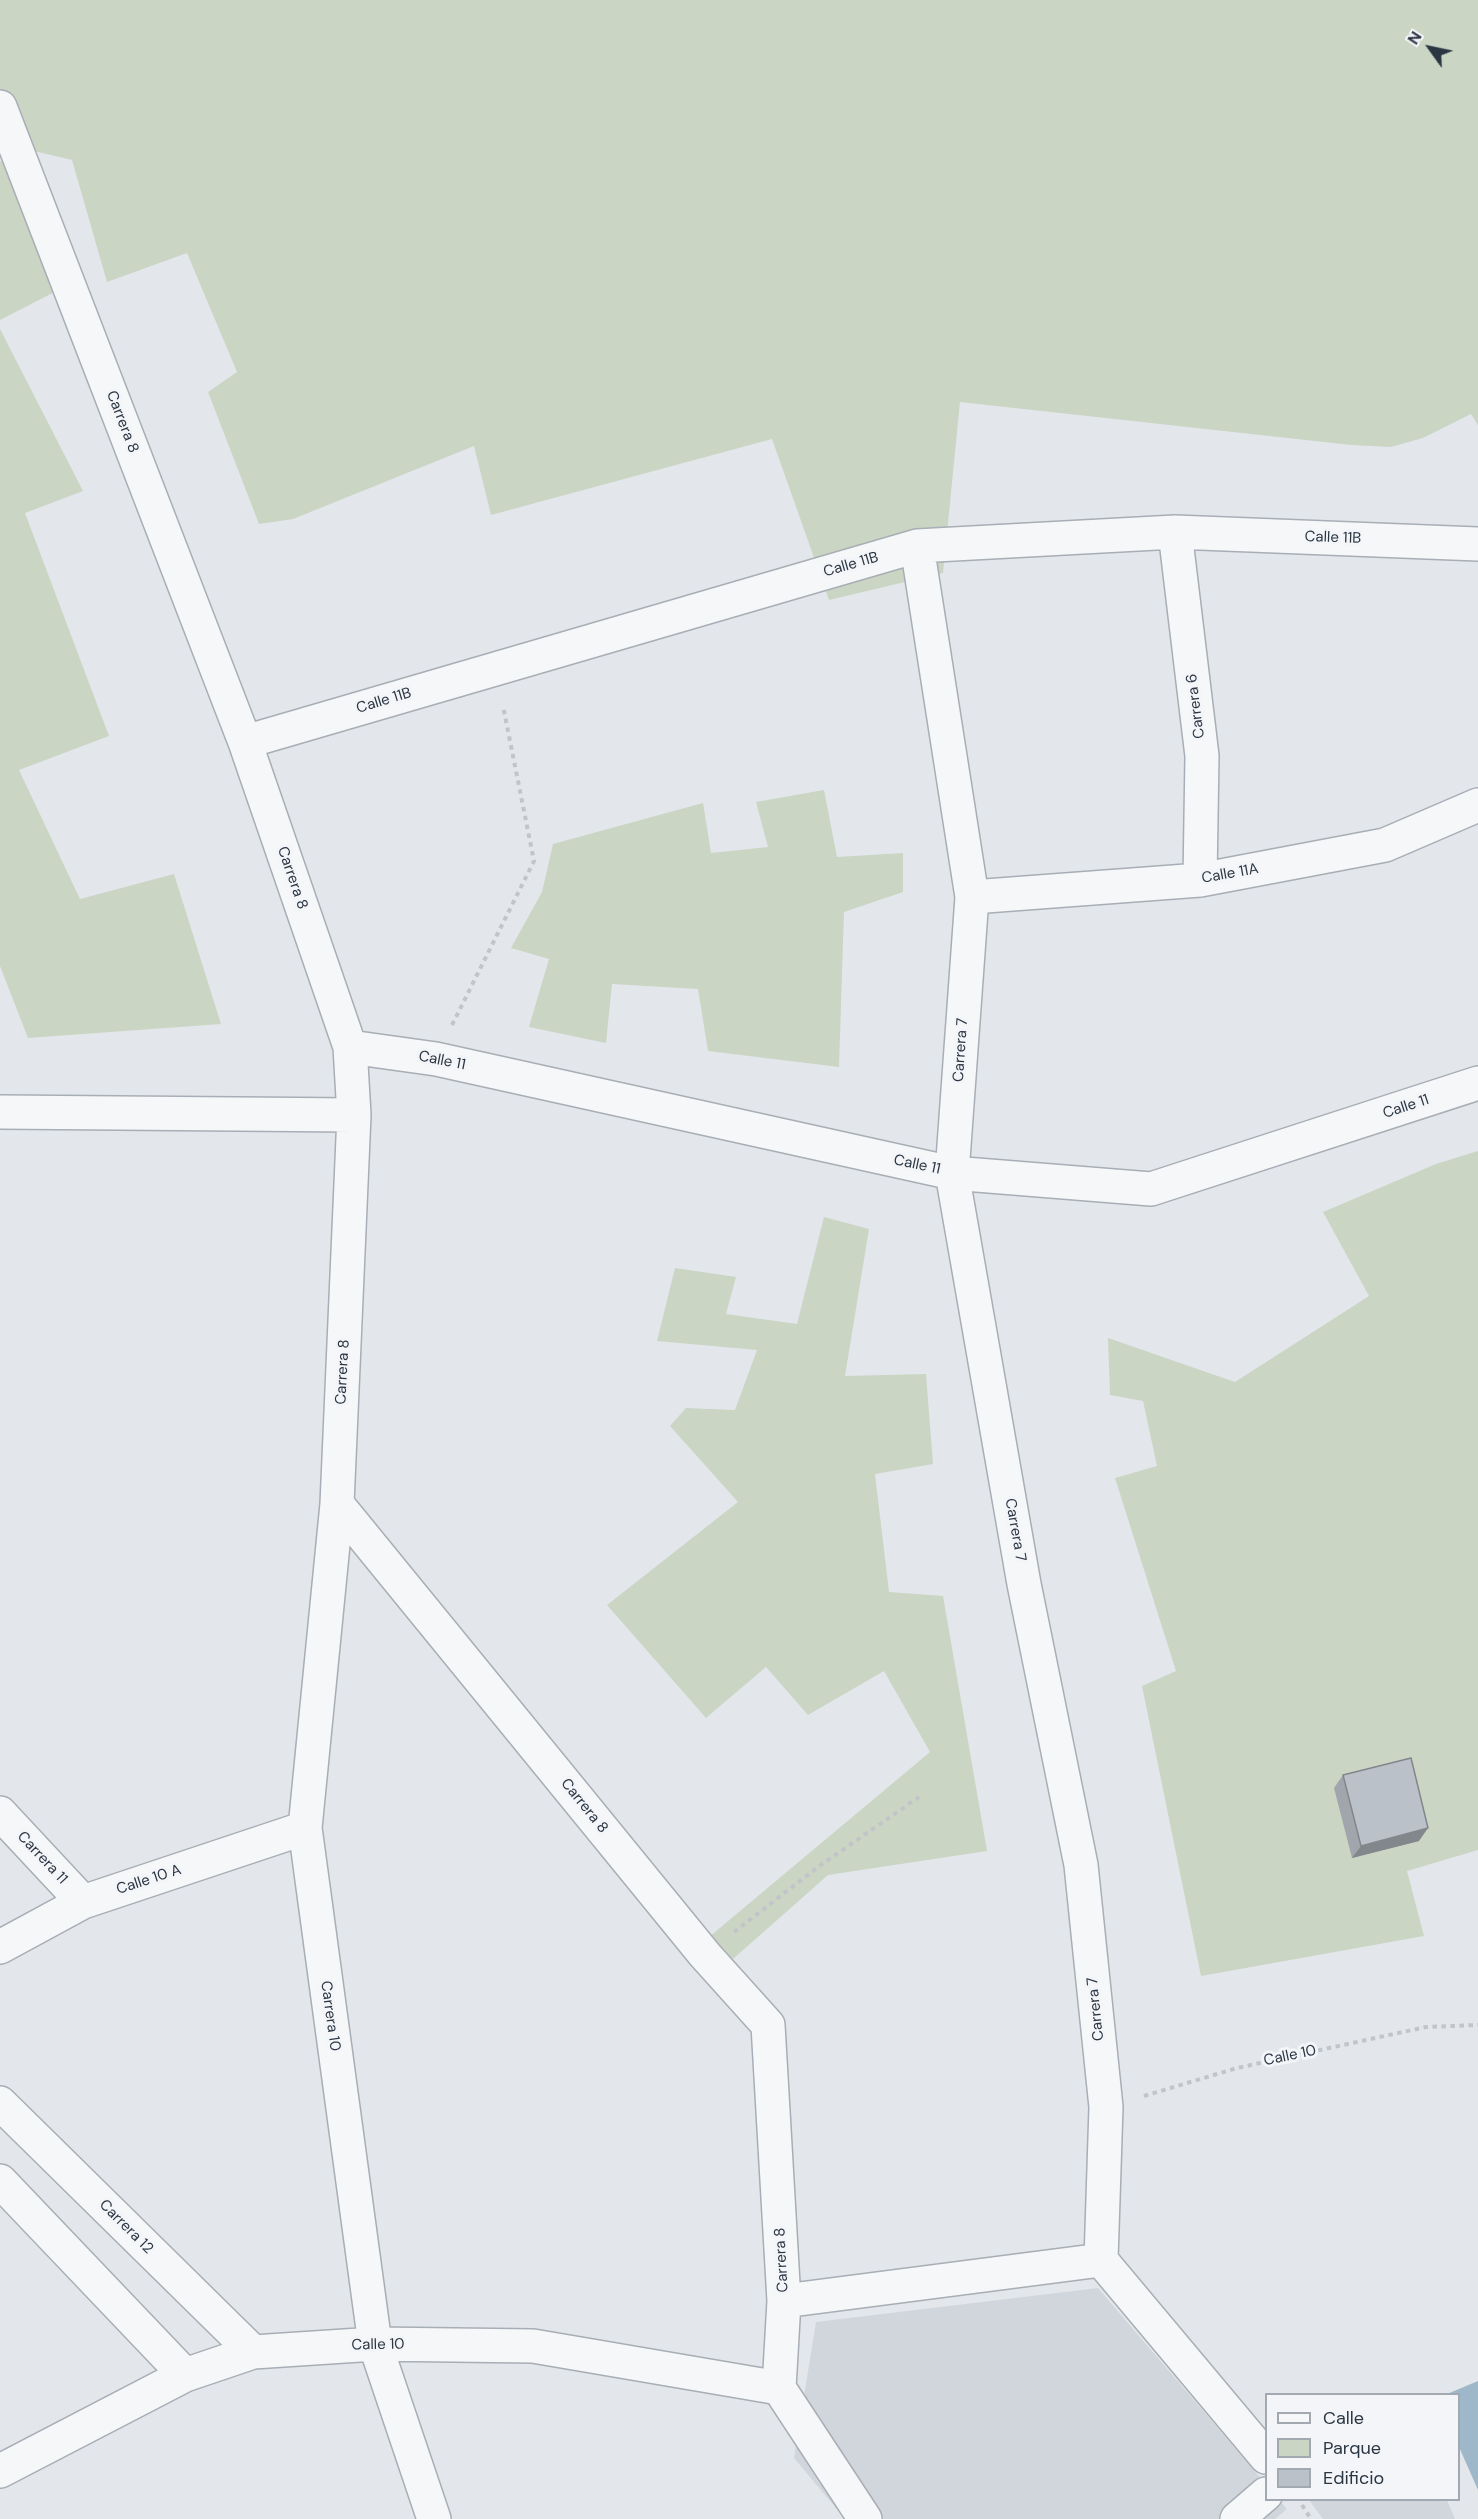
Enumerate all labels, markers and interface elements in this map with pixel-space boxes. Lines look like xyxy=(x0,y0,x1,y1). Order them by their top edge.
north arrow xyxy=(1400,18,1460,78)
text: N xyxy=(1402,27,1426,49)
street label: Carrera 8 xyxy=(102,388,142,456)
street label: Calle 11B xyxy=(1304,528,1362,548)
street label: Calle 11B xyxy=(821,549,881,581)
street label: Carrera 6 xyxy=(1183,672,1209,740)
street label: Calle 11B xyxy=(354,684,414,718)
street label: Carrera 8 xyxy=(273,844,311,912)
street label: Calle 11A xyxy=(1200,860,1260,888)
street label: Carrera 7 xyxy=(950,1017,972,1083)
street label: Calle 11 xyxy=(417,1048,467,1074)
street label: Calle 11 xyxy=(1381,1091,1431,1123)
street label: Calle 11 xyxy=(892,1151,942,1179)
street label: Carrera 8 xyxy=(332,1339,354,1405)
street label: Carrera 7 xyxy=(1001,1497,1029,1563)
street label: Carrera 8 xyxy=(557,1775,611,1837)
street label: Carrera 11 xyxy=(13,1828,71,1888)
street label: Calle 10 A xyxy=(114,1861,184,1899)
street label: Carrera 7 xyxy=(1084,1976,1108,2042)
street label: Carrera 10 xyxy=(316,1980,344,2052)
street label: Calle 10 xyxy=(1262,2042,1318,2070)
street label: Carrera 12 xyxy=(95,2196,157,2258)
street label: Carrera 8 xyxy=(771,2227,793,2293)
street label: Calle 10 xyxy=(351,2336,405,2354)
legend xyxy=(1265,2393,1460,2501)
text: Calle xyxy=(1323,2406,1364,2430)
text: Parque xyxy=(1323,2436,1381,2460)
text: Edificio xyxy=(1323,2466,1384,2490)

